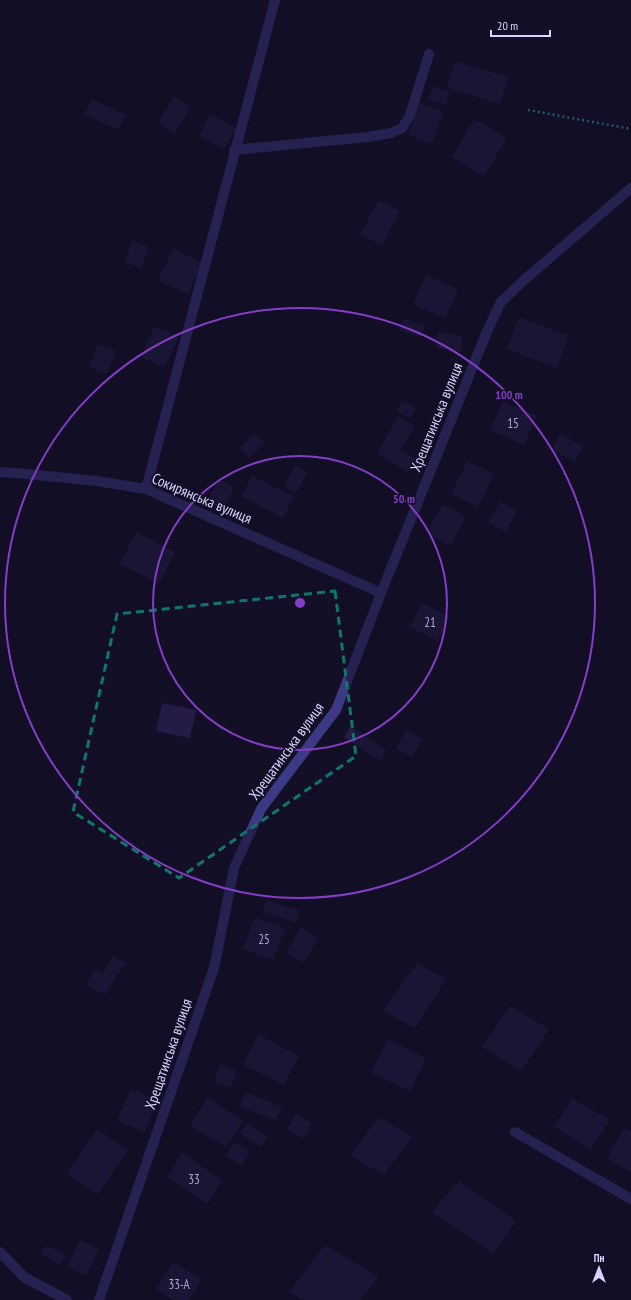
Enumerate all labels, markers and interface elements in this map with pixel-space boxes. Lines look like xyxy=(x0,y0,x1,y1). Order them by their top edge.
scale bar xyxy=(491,12,550,38)
text: 20 m xyxy=(497,18,518,33)
street label: Хрещатинська вулиця xyxy=(405,360,467,474)
text: 100 m xyxy=(495,387,523,402)
house number: 15 xyxy=(507,415,519,432)
street label: Сокирянська вулиця xyxy=(149,468,255,528)
text: 50 m xyxy=(393,491,415,506)
centre of rings xyxy=(293,596,307,610)
house number: 21 xyxy=(424,614,436,631)
street label: Хрещатинська вулиця xyxy=(244,698,328,803)
house number: 25 xyxy=(258,931,270,948)
street label: Хрещатинська вулиця xyxy=(140,996,196,1112)
house number: 33 xyxy=(188,1171,200,1188)
north arrow xyxy=(579,1248,619,1288)
text: Пн xyxy=(594,1251,604,1265)
house number: 33-А xyxy=(168,1276,190,1293)

